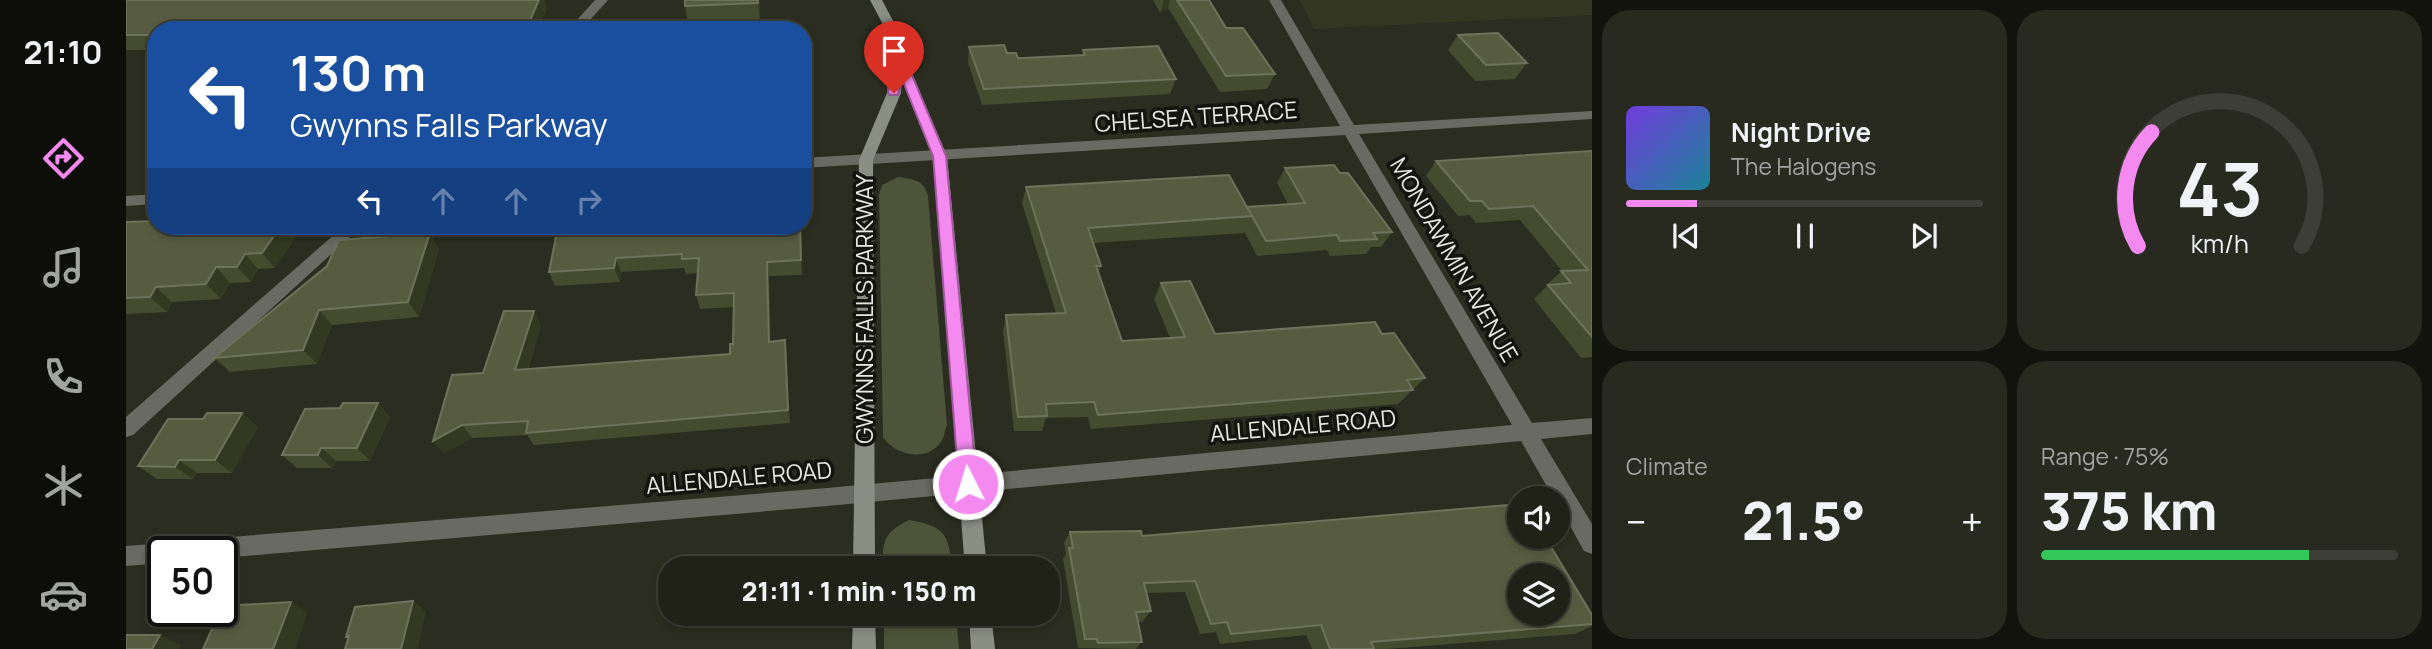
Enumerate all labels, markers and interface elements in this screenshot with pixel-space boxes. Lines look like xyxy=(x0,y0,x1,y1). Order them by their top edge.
pin xyxy=(864,21,924,93)
text: 21:10 xyxy=(23,30,103,74)
icon: arrive xyxy=(875,32,913,70)
text: 130 m xyxy=(290,39,426,106)
icon: left xyxy=(175,49,266,140)
street label: CHELSEA TERRACE xyxy=(1094,93,1298,139)
text: Gwynns Falls Parkway xyxy=(290,103,608,147)
text: Night Drive xyxy=(1731,114,1871,150)
icon: directions xyxy=(39,134,88,183)
text: 43 xyxy=(2176,139,2263,239)
text: The Halogens xyxy=(1731,150,1876,182)
street label: MONDAWMIN AVENUE xyxy=(1383,151,1527,368)
street label: GWYNNS FALLS PARKWAY xyxy=(848,174,880,444)
icon: left xyxy=(351,182,389,220)
icon: ahead xyxy=(424,182,462,220)
icon: ahead xyxy=(497,182,535,220)
icon: right xyxy=(570,182,608,220)
icon: previous xyxy=(1667,217,1705,255)
icon: pause xyxy=(1786,217,1824,255)
icon: next xyxy=(1905,217,1943,255)
text: km/h xyxy=(2190,226,2249,261)
icon: music xyxy=(39,243,88,292)
icon: phone xyxy=(39,352,88,401)
street label: ALLENDALE ROAD xyxy=(1209,401,1397,449)
text: Range · 75% xyxy=(2041,440,2169,472)
position arrow xyxy=(931,447,1005,521)
text: Climate xyxy=(1626,450,1708,482)
street label: ALLENDALE ROAD xyxy=(645,453,833,501)
icon: climate xyxy=(39,461,88,510)
text: 375 km xyxy=(2041,475,2217,546)
text: 21.5° xyxy=(1742,485,1866,556)
map controls xyxy=(1507,486,1570,626)
button: sound xyxy=(1507,486,1570,549)
text: − xyxy=(1626,495,1647,547)
text: + xyxy=(1961,495,1983,547)
speed limit sign: 50 xyxy=(147,536,238,627)
button: layers xyxy=(1507,563,1570,626)
icon: car xyxy=(39,570,88,619)
text: 21:11 · 1 min · 150 m xyxy=(742,573,976,609)

